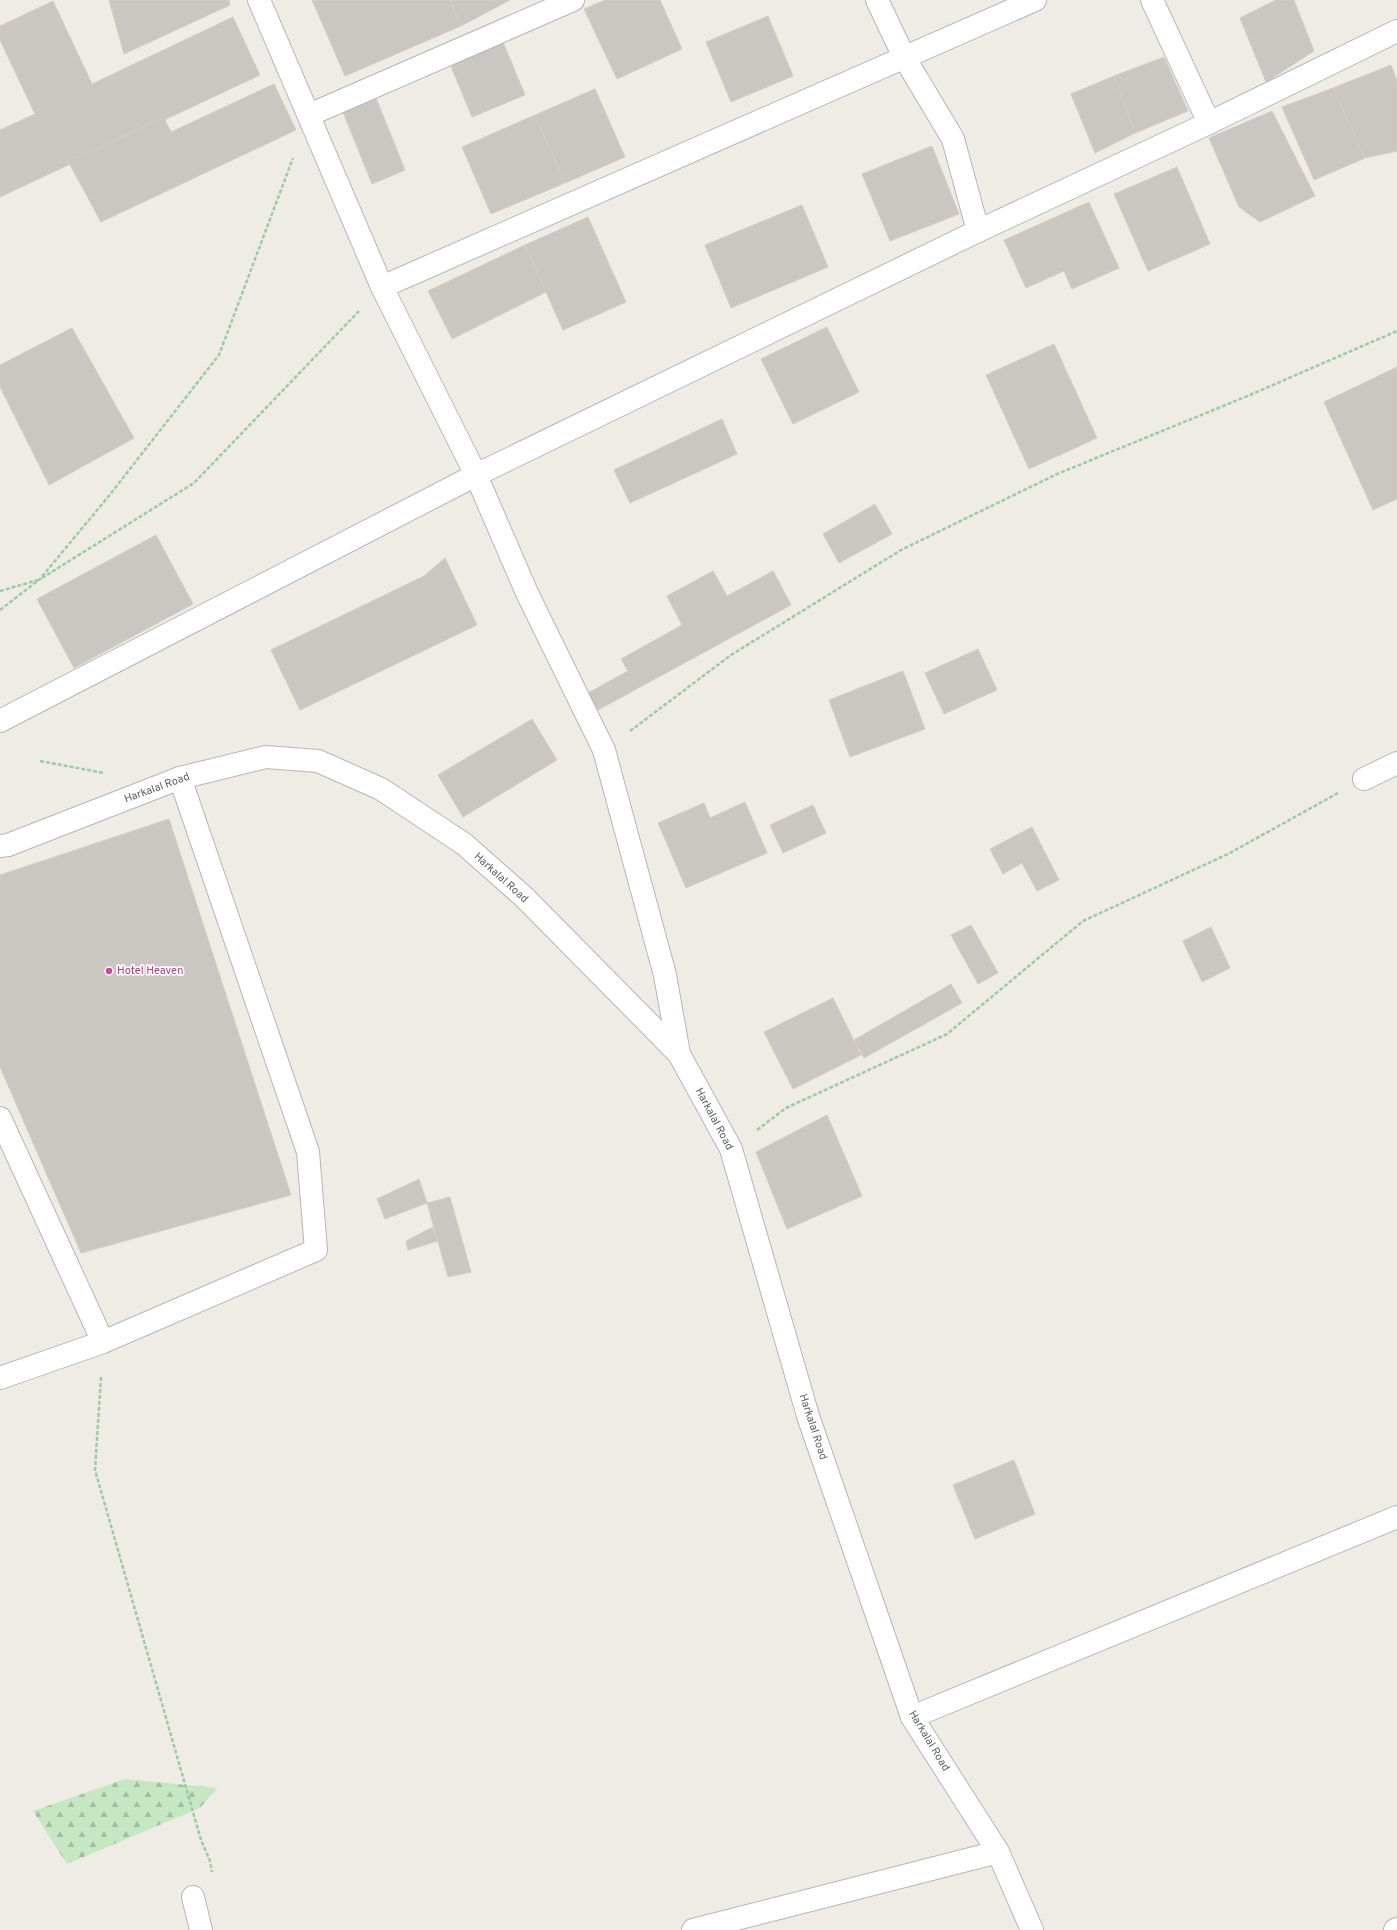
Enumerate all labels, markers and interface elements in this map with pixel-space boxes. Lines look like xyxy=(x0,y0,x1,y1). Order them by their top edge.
street label: Harkalal Road xyxy=(122,770,192,806)
street label: Harkalal Road xyxy=(471,850,531,906)
place label: Hotel Heaven xyxy=(117,964,183,978)
marker: Hotel Heaven xyxy=(104,966,114,976)
street label: Harkalal Road xyxy=(692,1085,736,1153)
street label: Harkalal Road xyxy=(796,1392,830,1462)
street label: Harkalal Road xyxy=(905,1708,953,1774)

